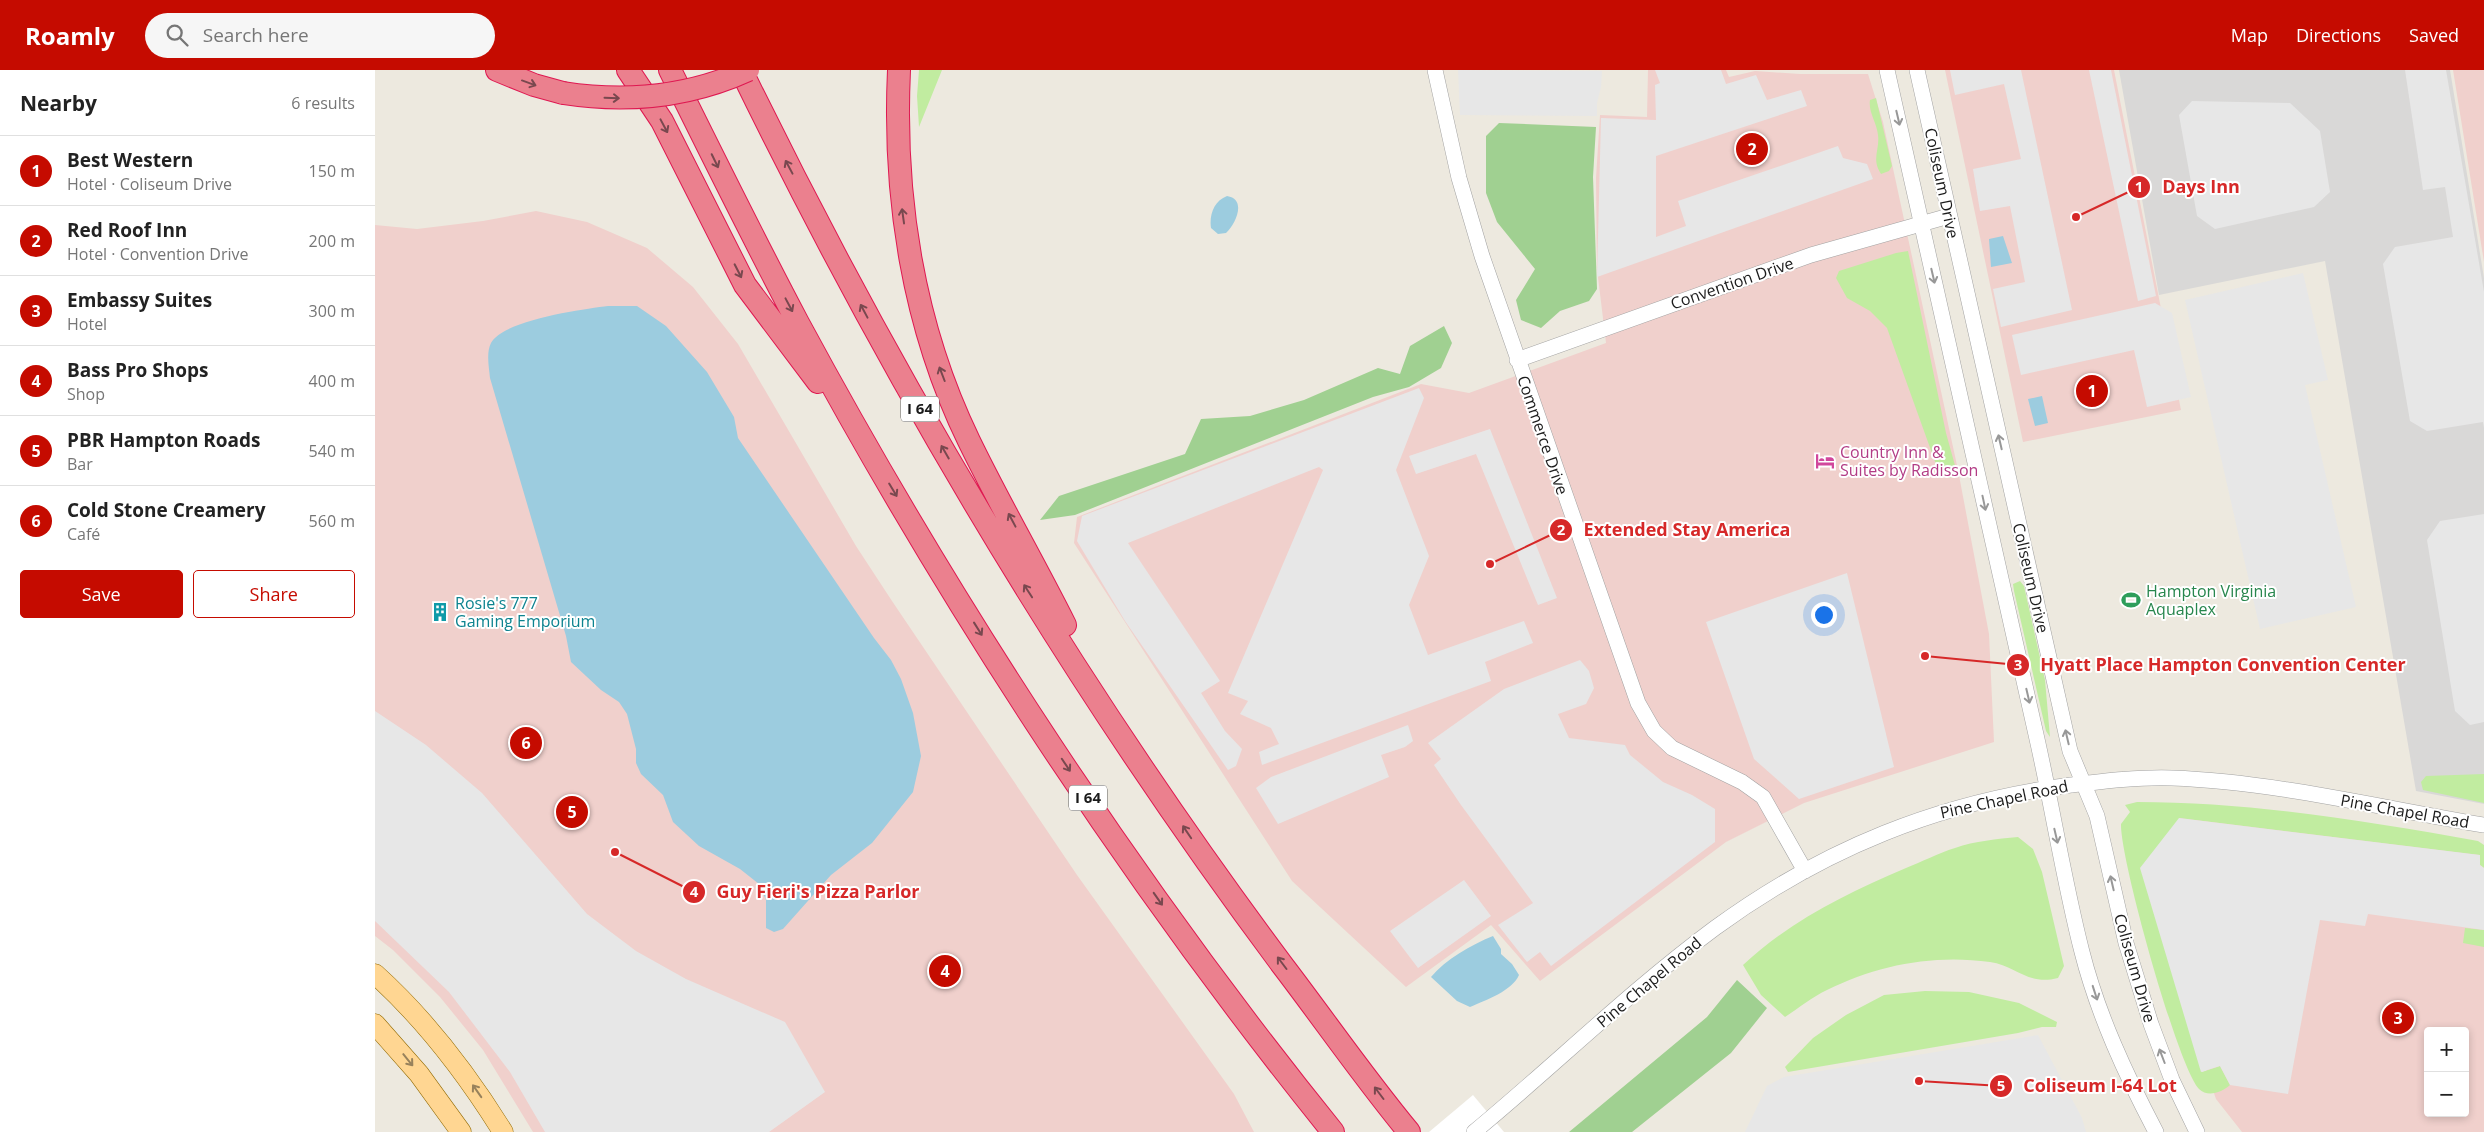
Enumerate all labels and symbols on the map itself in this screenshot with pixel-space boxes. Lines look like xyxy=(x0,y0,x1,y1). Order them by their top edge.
one-way arrow xyxy=(521,79,537,88)
one-way arrow xyxy=(603,94,619,103)
one-way arrow xyxy=(1894,109,1903,125)
one-way arrow xyxy=(659,118,669,133)
street label: Coliseum Drive xyxy=(1920,126,1964,240)
pin: 2 xyxy=(1736,130,1768,168)
one-way arrow xyxy=(711,153,720,168)
one-way arrow xyxy=(783,160,793,175)
callout: Days Inn xyxy=(2127,170,2249,203)
text: Days Inn xyxy=(2162,174,2240,198)
text: 1 xyxy=(2135,176,2143,196)
one-way arrow xyxy=(898,208,908,224)
street label: Convention Drive xyxy=(1668,252,1796,314)
one-way arrow xyxy=(733,263,743,278)
one-way arrow xyxy=(1929,268,1938,284)
one-way arrow xyxy=(784,298,794,313)
one-way arrow xyxy=(859,303,869,318)
one-way arrow xyxy=(937,366,946,382)
street label: Commerce Drive xyxy=(1512,372,1574,498)
pin: 1 xyxy=(2076,372,2108,410)
road number: I 64 xyxy=(901,396,939,422)
one-way arrow xyxy=(1995,435,2004,451)
place label: Country Inn & Suites by Radisson xyxy=(1840,441,1978,481)
one-way arrow xyxy=(939,445,949,459)
hotel icon: Country Inn & Suites by Radisson xyxy=(1814,450,1836,472)
one-way arrow xyxy=(889,482,899,496)
one-way arrow xyxy=(1980,495,1989,511)
one-way arrow xyxy=(1006,513,1016,528)
callout: Extended Stay America xyxy=(1548,513,1800,546)
text: Extended Stay America xyxy=(1584,517,1790,541)
text: 2 xyxy=(1557,519,1566,539)
street label: Coliseum Drive xyxy=(2008,521,2054,635)
place label: Hampton Virginia Aquaplex xyxy=(2146,580,2276,620)
one-way arrow xyxy=(1023,584,1034,598)
sports icon: Hampton Virginia Aquaplex xyxy=(2120,589,2142,611)
place label: Rosie's 777 Gaming Emporium xyxy=(455,592,595,632)
building icon: Rosie's 777 Gaming Emporium xyxy=(429,601,451,623)
your location xyxy=(1811,602,1837,628)
one-way arrow xyxy=(973,621,983,635)
callout: Hyatt Place Hampton Convention Center xyxy=(2006,649,2416,682)
text: Hyatt Place Hampton Convention Center xyxy=(2040,652,2406,676)
text: 3 xyxy=(2014,654,2022,674)
one-way arrow xyxy=(2024,687,2033,703)
pin: 6 xyxy=(510,724,542,762)
one-way arrow xyxy=(2062,730,2071,746)
one-way arrow xyxy=(1061,758,1071,772)
street label: Pine Chapel Road xyxy=(1938,775,2070,823)
road number: I 64 xyxy=(1069,786,1107,810)
street label: Pine Chapel Road xyxy=(2339,789,2471,833)
pin: 5 xyxy=(556,793,588,831)
one-way arrow xyxy=(1182,825,1192,839)
one-way arrow xyxy=(2052,827,2061,843)
callout: Guy Fieri's Pizza Parlor xyxy=(681,875,929,908)
one-way arrow xyxy=(2107,876,2116,892)
text: Guy Fieri's Pizza Parlor xyxy=(717,879,919,903)
text: 4 xyxy=(690,881,699,901)
one-way arrow xyxy=(1153,892,1163,906)
street label: Coliseum Drive xyxy=(2109,911,2161,1025)
street label: Pine Chapel Road xyxy=(1592,932,1706,1032)
pin: 4 xyxy=(929,952,961,990)
one-way arrow xyxy=(1277,957,1288,970)
one-way arrow xyxy=(2091,985,2101,1001)
pin: 3 xyxy=(2382,999,2414,1037)
one-way arrow xyxy=(2157,1049,2166,1064)
one-way arrow xyxy=(402,1053,413,1066)
callout: Coliseum I-64 Lot xyxy=(1988,1070,2187,1103)
text: Coliseum I-64 Lot xyxy=(2023,1073,2177,1097)
text: 5 xyxy=(1997,1075,2005,1095)
one-way arrow xyxy=(472,1084,482,1098)
one-way arrow xyxy=(1374,1087,1385,1100)

